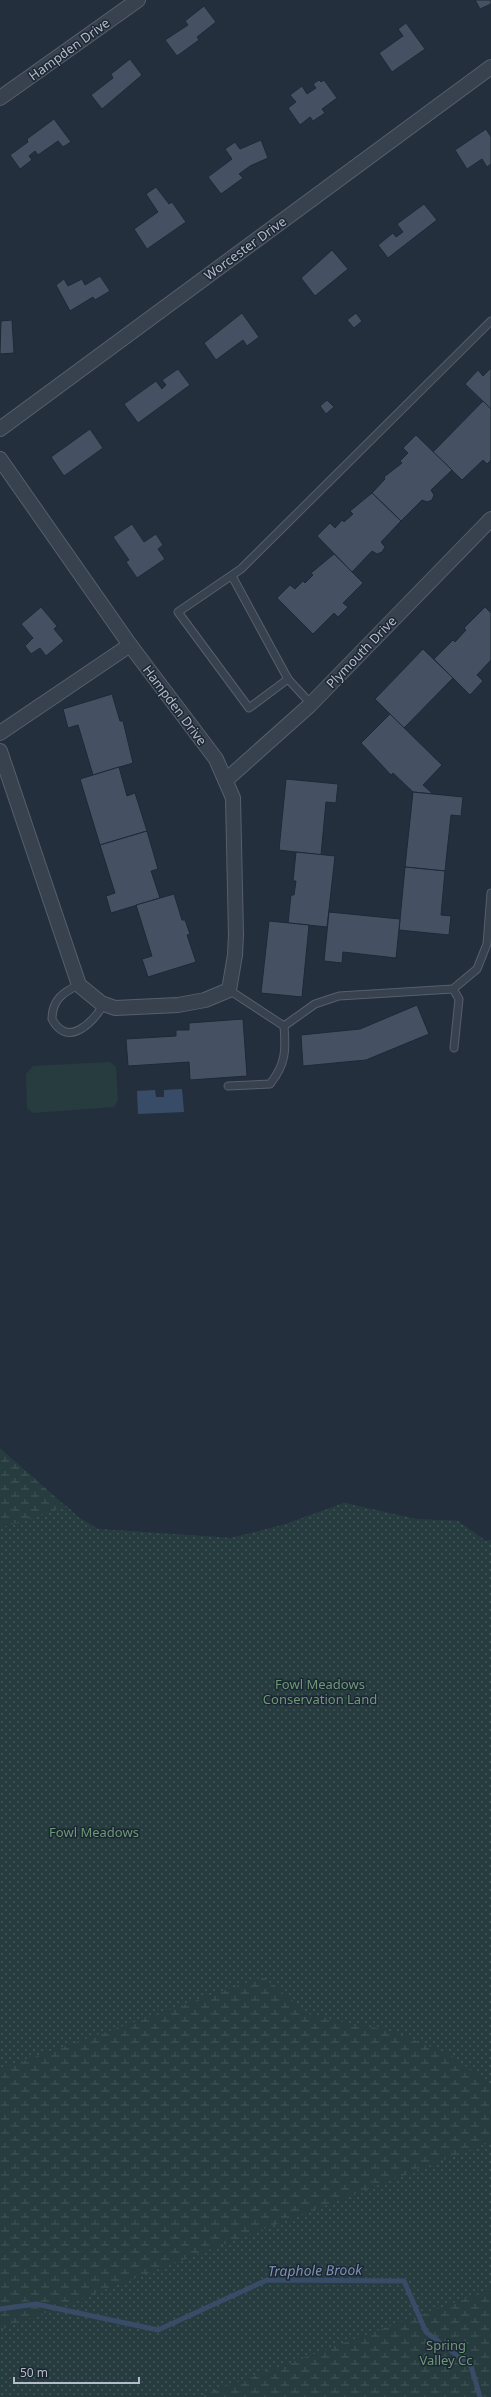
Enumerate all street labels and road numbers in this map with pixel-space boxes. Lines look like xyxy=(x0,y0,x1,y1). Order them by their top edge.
street label: Hampden Drive xyxy=(25,14,113,84)
street label: Worcester Drive xyxy=(200,212,290,284)
street label: Plymouth Drive xyxy=(322,612,400,692)
street label: Hampden Drive xyxy=(139,661,211,749)

